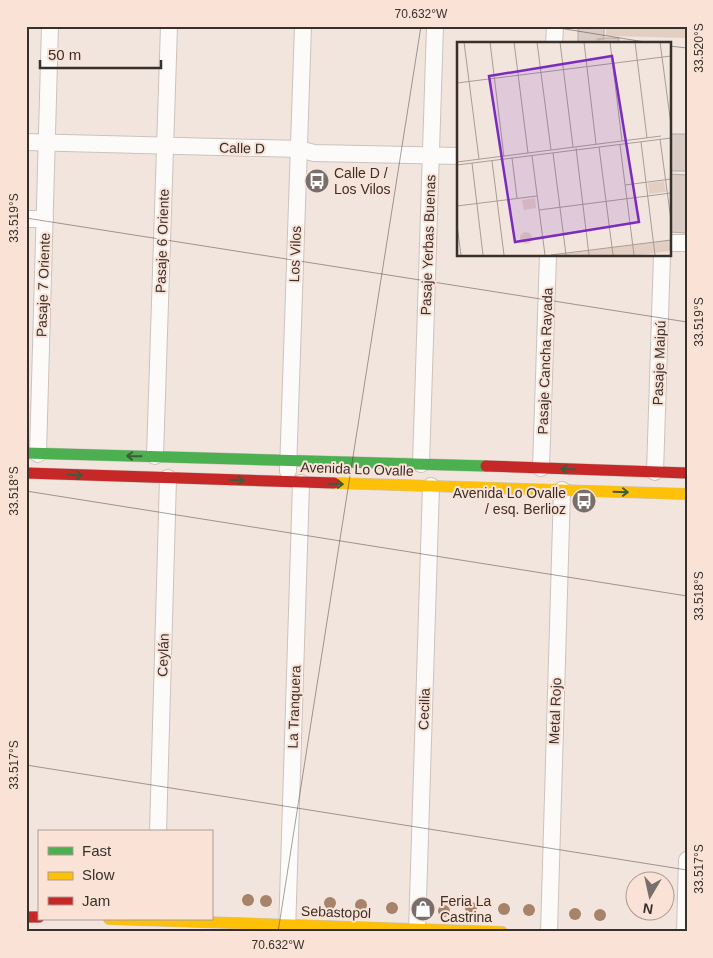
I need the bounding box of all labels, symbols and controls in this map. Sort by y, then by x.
text: 70.632°W [395,7,448,21]
text: 33.520°S [692,23,706,73]
scale bar [40,38,161,70]
inset map [457,42,670,256]
text: 50 m [48,46,81,63]
street label: Calle D [219,140,265,156]
place label: Calle D / Los Vilos [334,165,391,197]
bus stop icon: Calle D / Los Vilos [304,168,330,194]
street label: Pasaje Yerbas Buenas [418,174,438,316]
street label: Pasaje 6 Oriente [152,188,172,293]
text: 33.519°S [7,193,21,243]
street label: Los Vilos [286,225,304,283]
street label: Pasaje 7 Oriente [33,232,53,337]
street label: Pasaje Cancha Rayada [534,287,556,435]
text: 33.519°S [692,297,706,347]
street label: Pasaje Maipú [650,320,668,406]
one-way arrow [126,451,142,461]
street label: Avenida Lo Ovalle [300,459,414,479]
one-way arrow [560,464,576,474]
text: 33.518°S [7,466,21,516]
one-way arrow [66,470,83,480]
one-way arrow [229,476,245,485]
one-way arrow [328,479,344,488]
place label: Avenida Lo Ovalle / esq. Berlioz [453,485,566,517]
one-way arrow [612,487,629,497]
bus stop icon: Avenida Lo Ovalle / esq. Berlioz [571,488,597,514]
text: 33.518°S [692,571,706,621]
street label: Ceylán [154,633,172,677]
street label: La Tranquera [285,665,303,749]
street label: Metal Rojo [546,677,564,745]
street label: Cecilia [415,688,433,730]
text: 33.517°S [7,740,21,790]
legend [38,830,212,920]
text: Fast [82,842,112,859]
text: 33.517°S [692,844,706,894]
text: Slow [82,866,115,883]
north arrow [626,870,676,920]
text: Jam [82,892,110,909]
place label: Feria La Castrina [440,893,492,925]
shop icon: Feria La Castrina [410,896,436,922]
text: N [642,900,654,918]
street label: Sebastopol [301,903,371,921]
text: 70.632°W [252,938,305,952]

